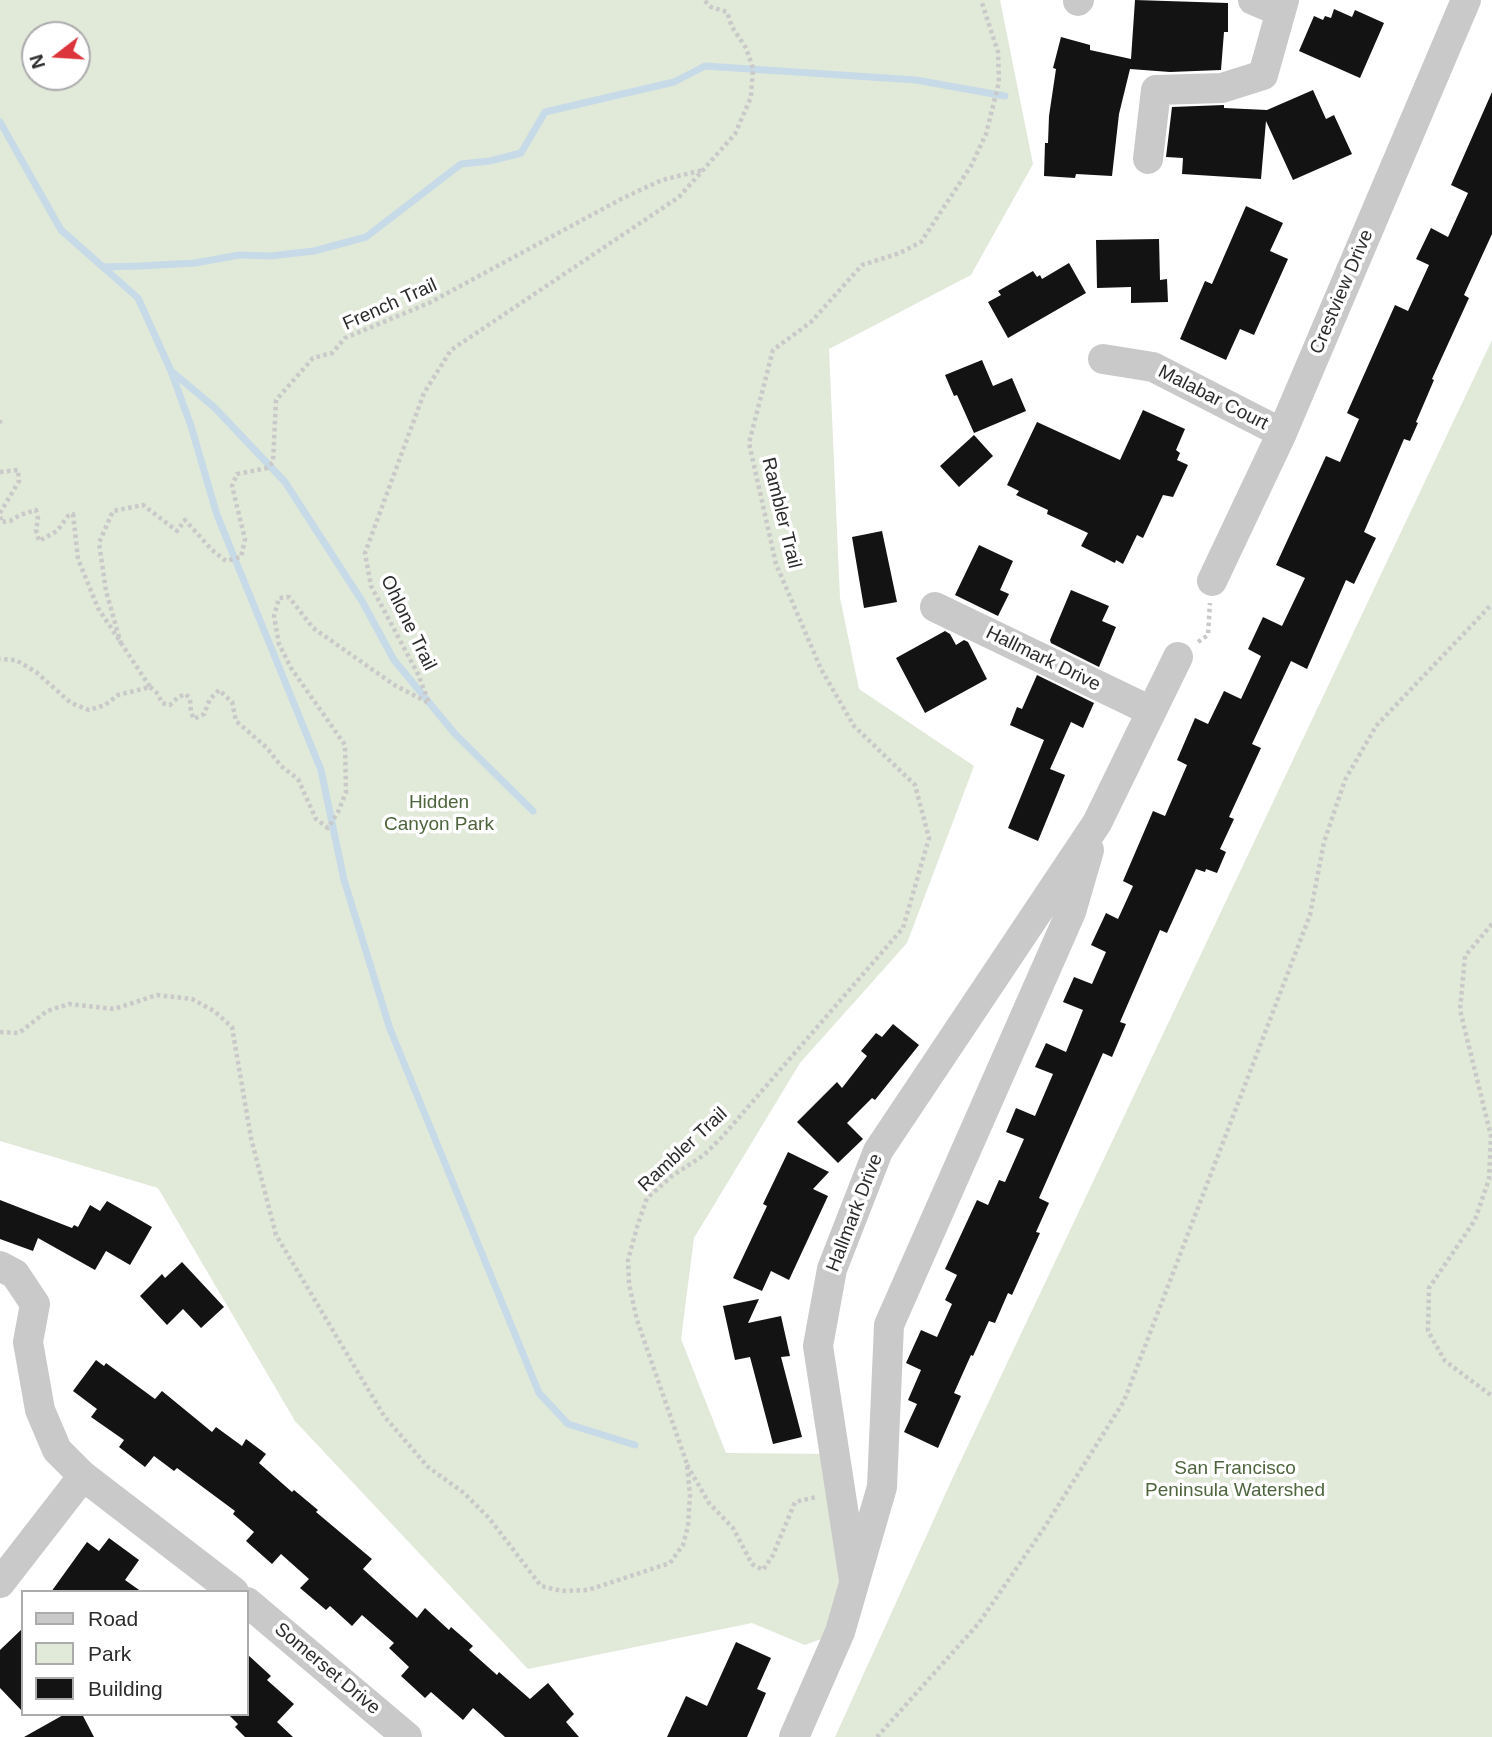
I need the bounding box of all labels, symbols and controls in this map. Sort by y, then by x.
north arrow [21,21,91,91]
text: N [25,52,49,71]
street label: Crestview Drive [1306,226,1378,358]
street label: French Trail [339,274,441,336]
street label: Malabar Court [1154,361,1272,435]
street label: Rambler Trail [756,455,806,571]
street label: Ohlone Trail [375,572,441,674]
street label: Hallmark Drive [982,621,1104,697]
park label: Hidden Canyon Park [384,792,494,836]
street label: Rambler Trail [634,1103,732,1197]
street label: Hallmark Drive [822,1151,888,1275]
park label: San Francisco Peninsula Watershed [1145,1458,1325,1502]
legend [21,1590,248,1716]
text: Road [88,1607,138,1630]
street label: Somerset Drive [270,1618,384,1720]
text: Park [88,1642,131,1665]
text: Building [88,1677,163,1700]

